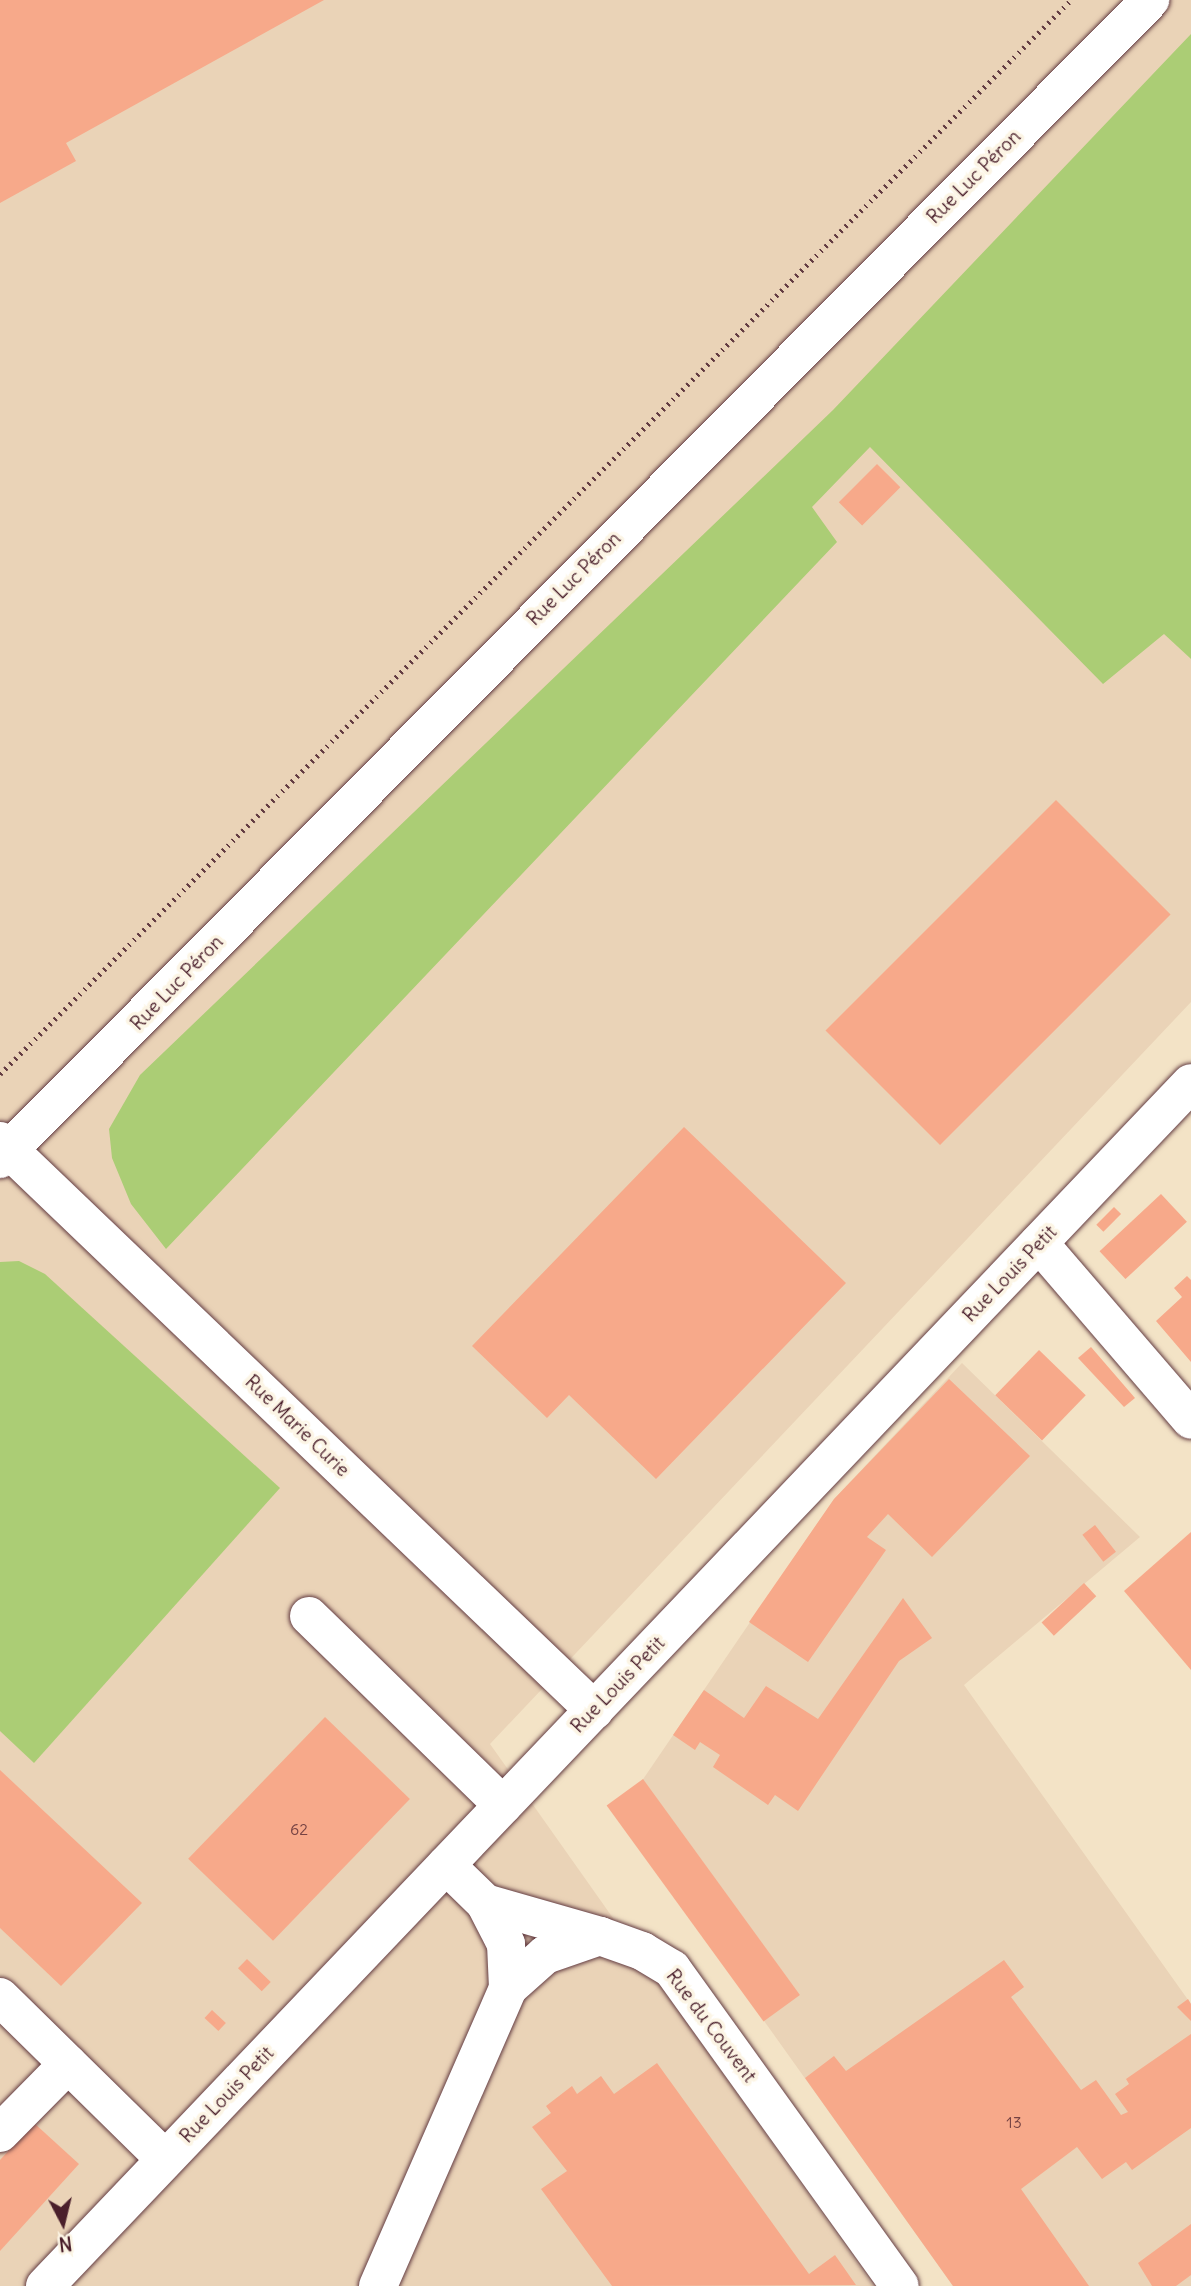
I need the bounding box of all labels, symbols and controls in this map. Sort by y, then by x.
street label: Rue Luc Péron [922,125,1026,229]
street label: Rue Luc Péron [522,527,626,631]
street label: Rue Luc Péron [126,931,228,1035]
street label: Rue Louis Petit [958,1221,1062,1327]
street label: Rue Marie Curie [240,1370,354,1482]
street label: Rue Louis Petit [566,1632,670,1738]
house number: 62 [290,1819,308,1839]
street label: Rue du Couvent [661,1965,761,2087]
street label: Rue Louis Petit [175,2042,279,2148]
house number: 13 [1006,2112,1022,2132]
north arrow [28,2188,98,2258]
text: N [58,2231,74,2257]

